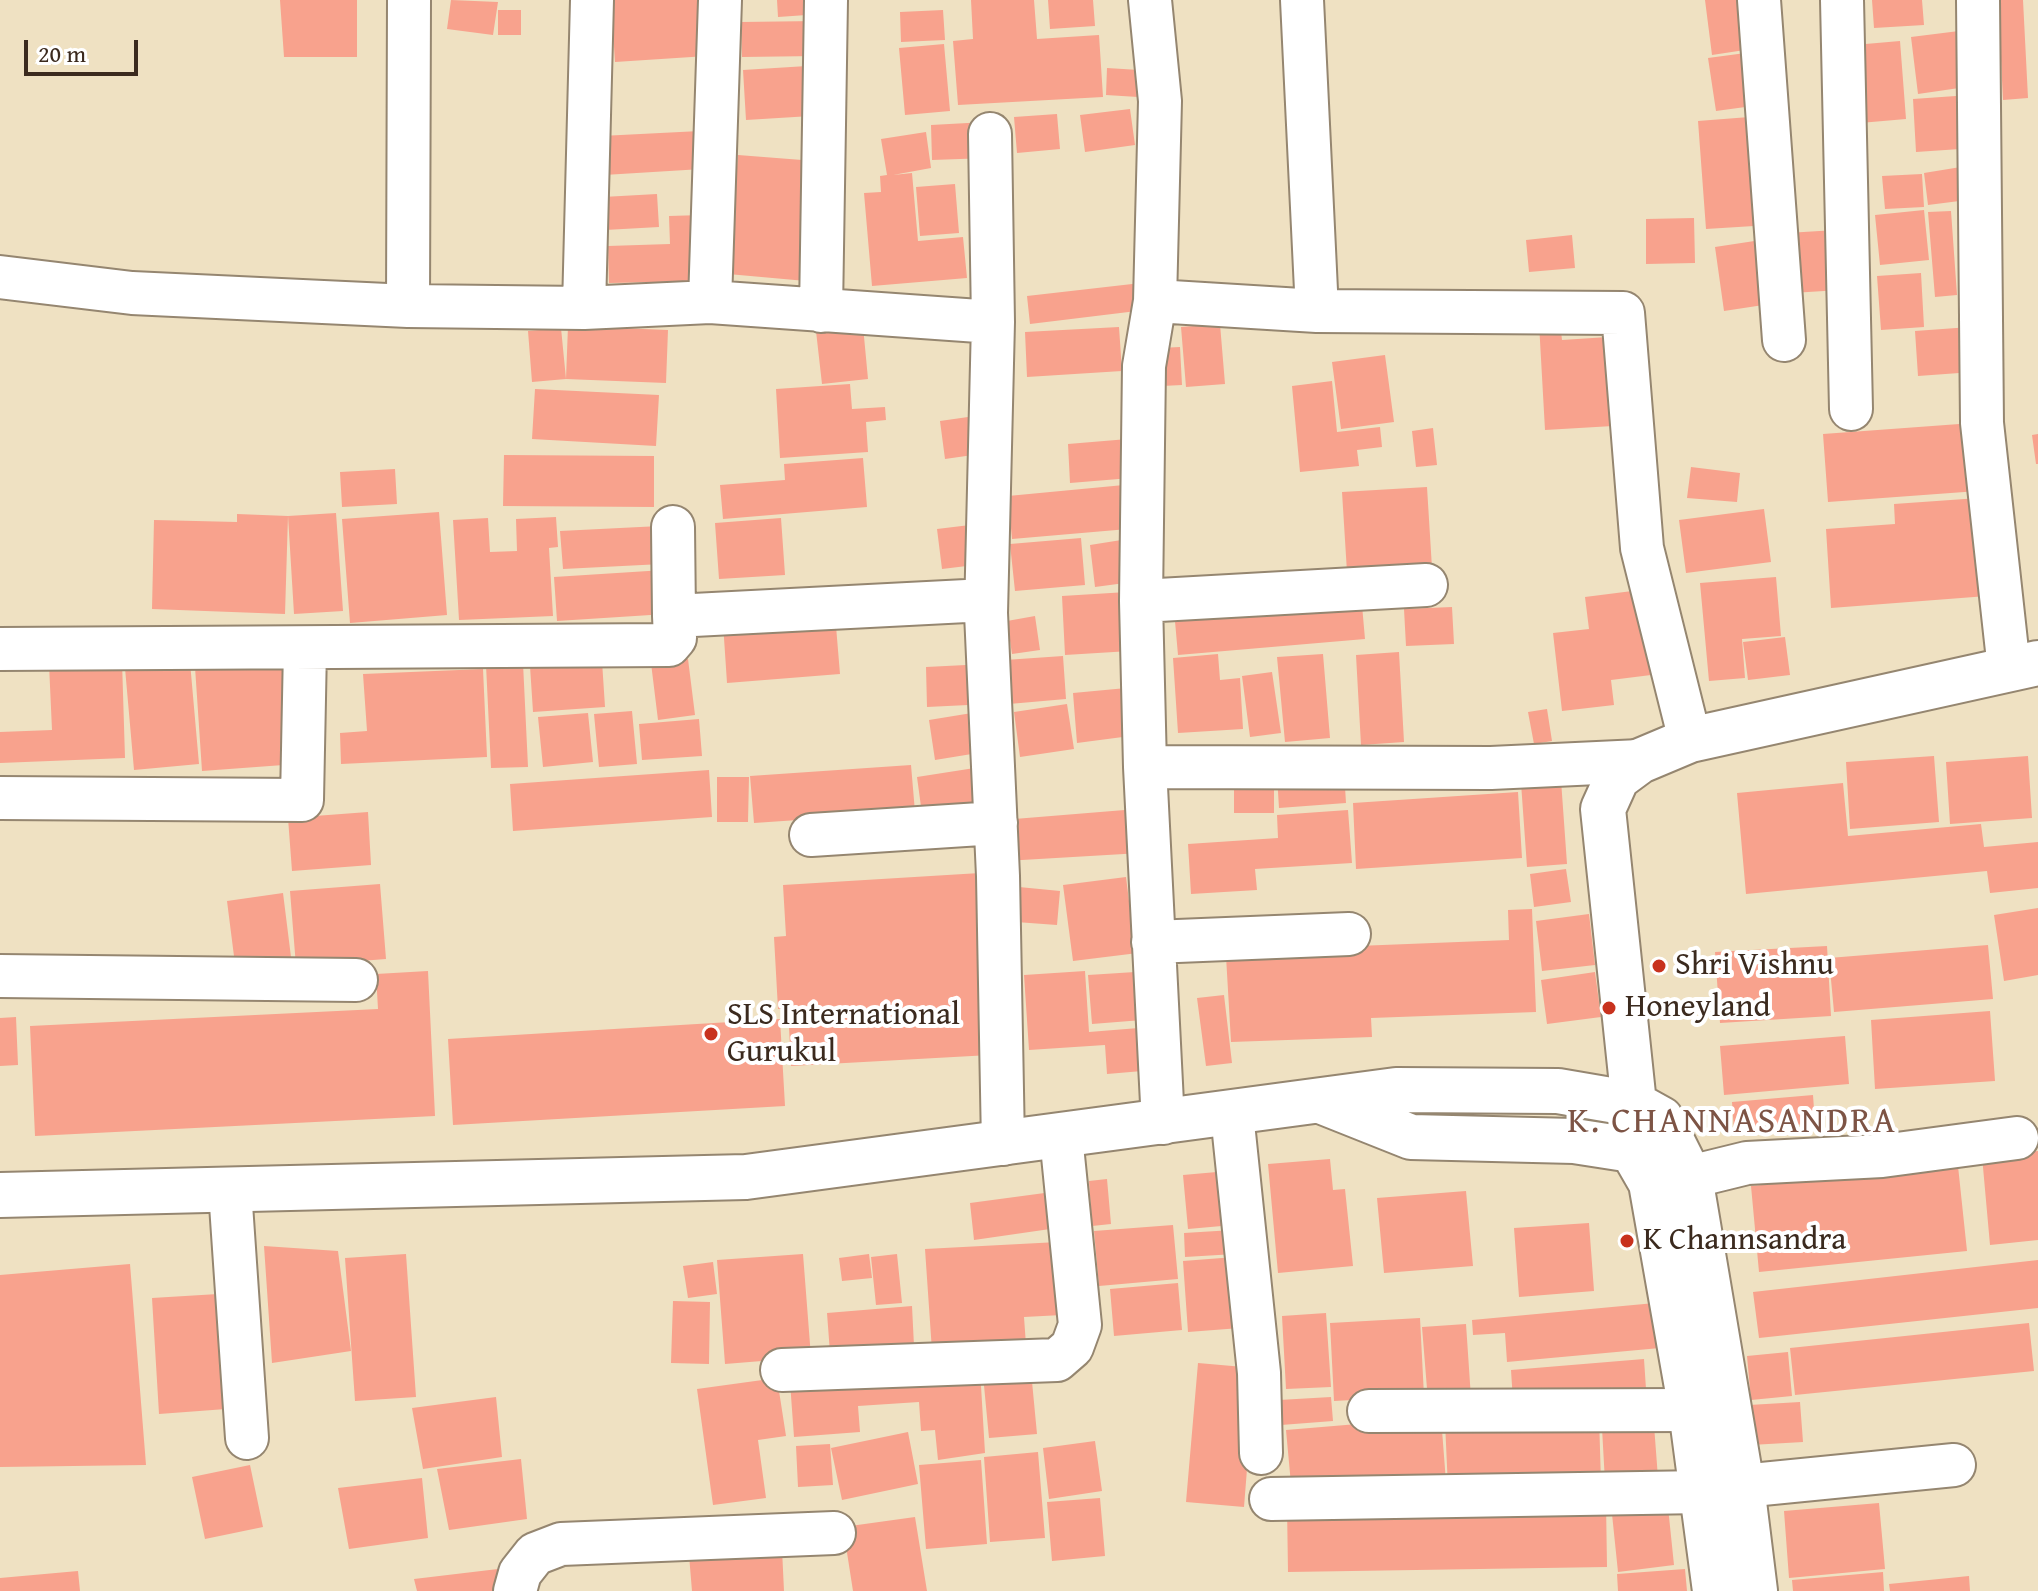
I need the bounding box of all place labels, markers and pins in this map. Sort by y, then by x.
place label: Shri Vishnu [1675,947,1834,985]
marker: Shri Vishnu [1650,957,1668,975]
place label: Honeyland [1625,989,1771,1027]
place label: SLS International Gurukul [727,997,960,1072]
marker: Honeyland [1600,999,1618,1017]
marker: SLS International Gurukul [702,1025,720,1043]
place label: K Channsandra [1643,1222,1846,1260]
marker: K Channsandra [1618,1232,1636,1250]

